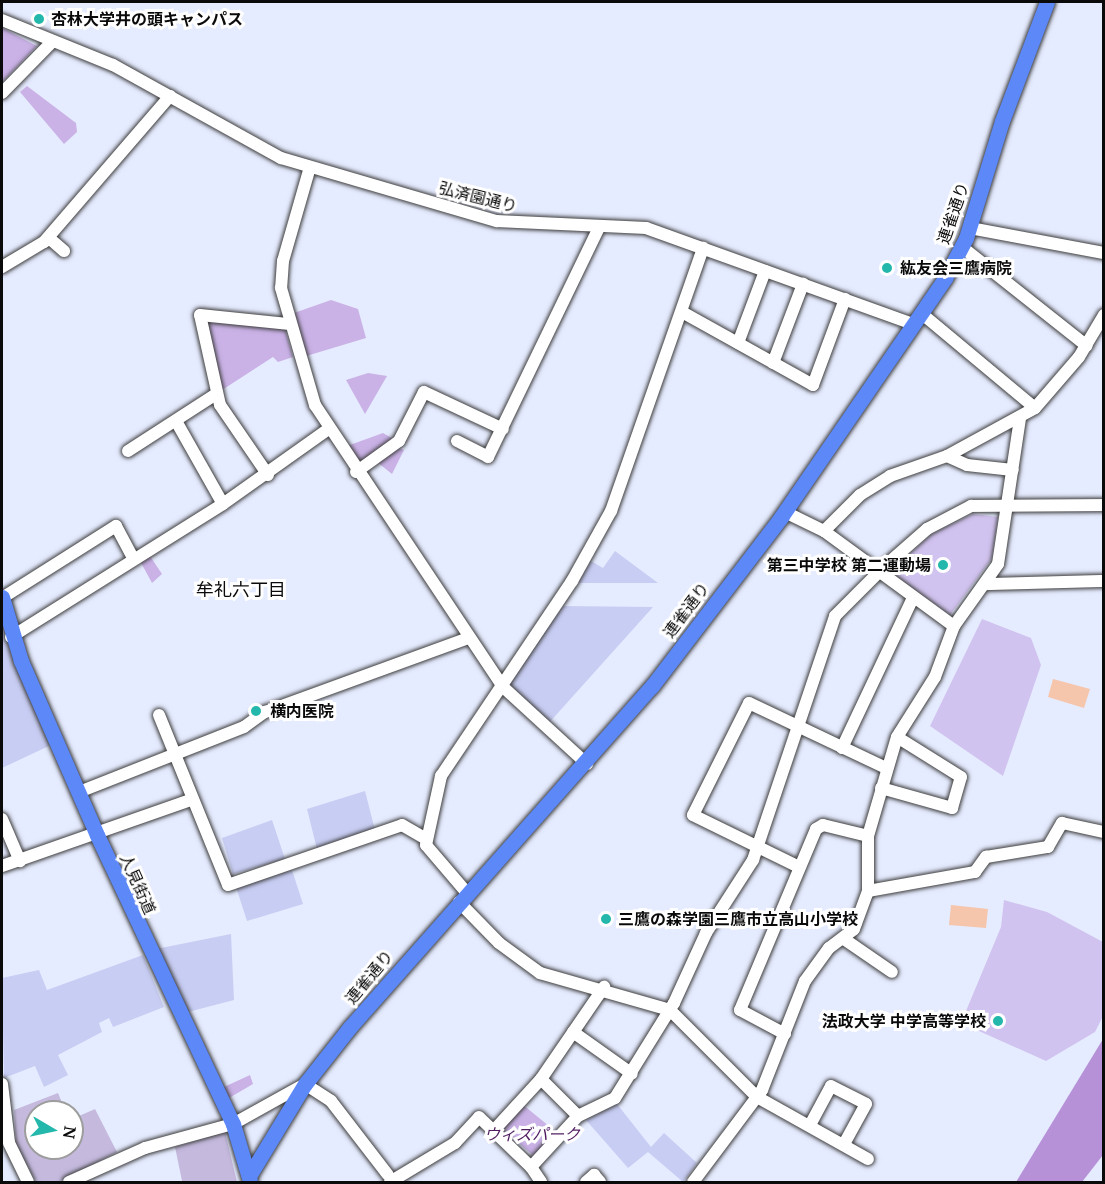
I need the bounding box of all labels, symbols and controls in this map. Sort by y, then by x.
place label: 杏林大学井の頭キャンパス [51,9,243,29]
marker: 杏林大学井の頭キャンパス [32,12,46,26]
street label: 弘済園通り [437,178,519,216]
street label: 連雀通り [934,180,972,246]
place label: 紘友会三鷹病院 [900,258,1012,278]
marker: 紘友会三鷹病院 [878,259,896,277]
place label: 第三中学校 第二運動場 [767,555,931,575]
marker: 第三中学校 第二運動場 [936,558,950,572]
district label: 牟礼六丁目 [196,578,286,600]
street label: 連雀通り [659,579,713,641]
place label: 横内医院 [270,701,334,721]
marker: 横内医院 [247,702,265,720]
street label: 人見街道 [116,851,160,917]
place label: 三鷹の森学園三鷹市立高山小学校 [618,909,858,929]
marker: 三鷹の森学園三鷹市立高山小学校 [599,912,613,926]
street label: 連雀通り [341,946,397,1008]
place label: 法政大学 中学高等学校 [822,1011,986,1031]
marker: 法政大学 中学高等学校 [991,1014,1005,1028]
north arrow [24,1100,84,1160]
park label: ウィズパーク [484,1124,580,1144]
text: N [58,1125,82,1140]

